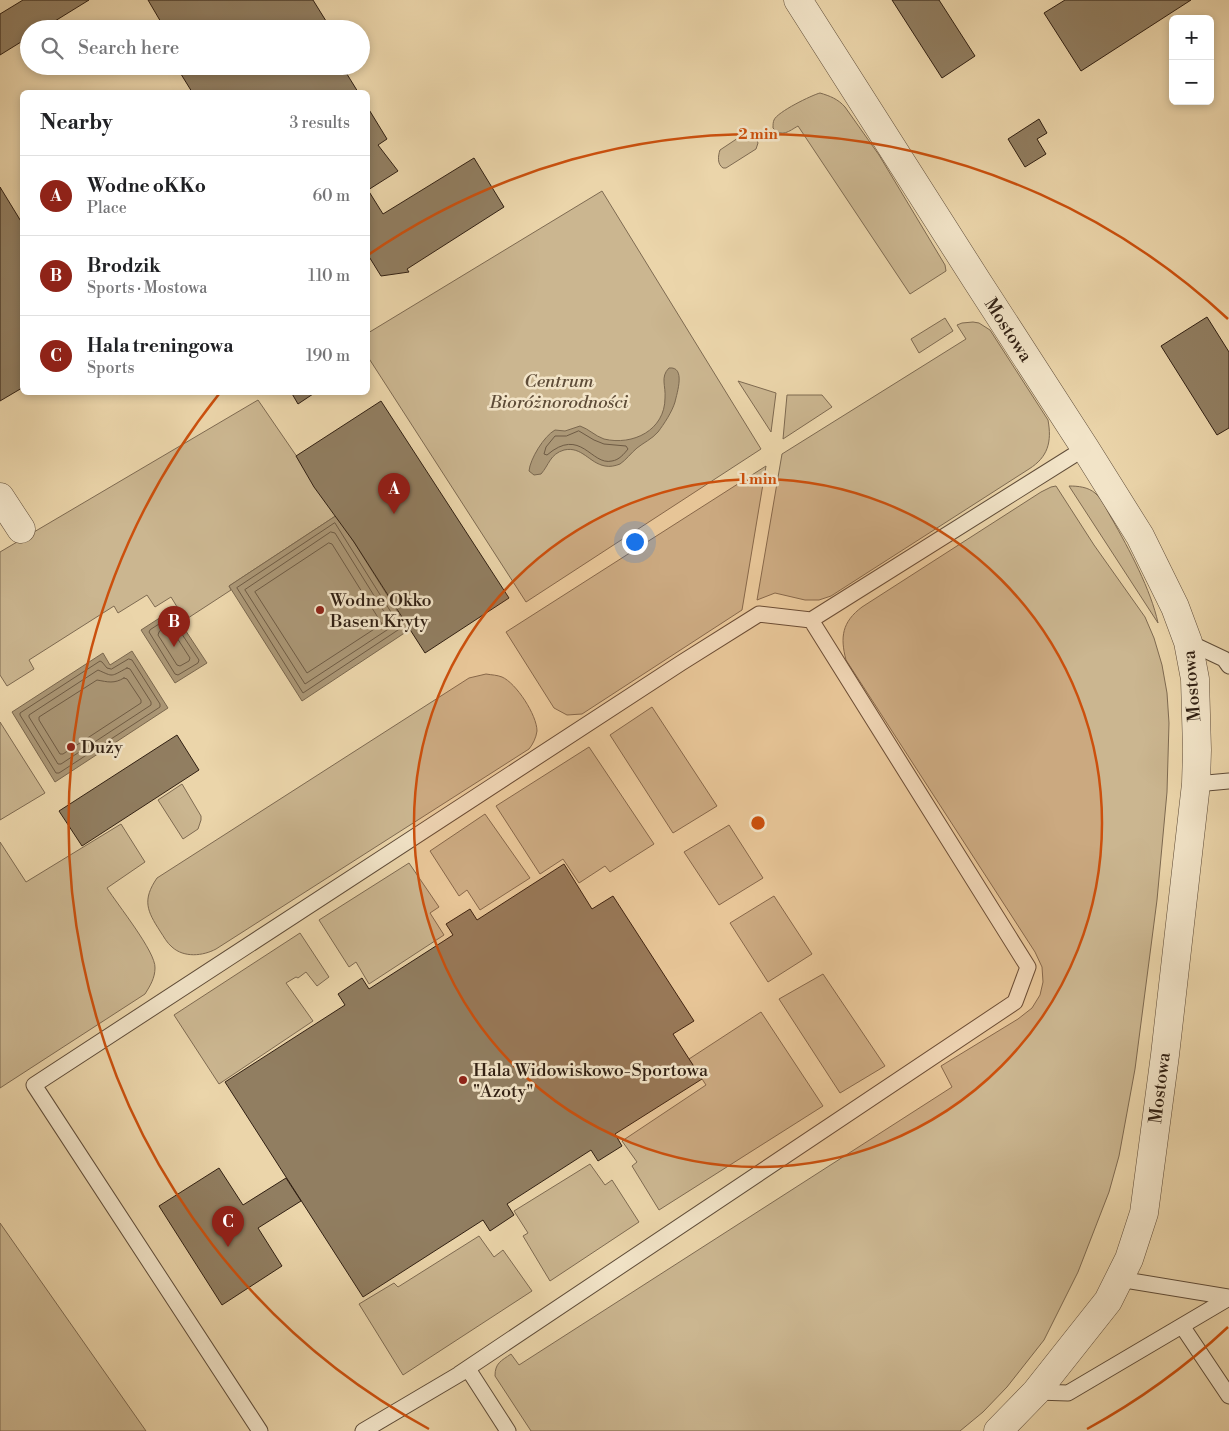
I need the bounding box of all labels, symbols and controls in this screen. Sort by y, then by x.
map controls [1169,15,1214,105]
button: + [1169,15,1214,60]
search box [20,20,370,75]
icon: search [38,34,66,62]
text: Search here [78,36,179,60]
button: − [1169,60,1214,105]
text: Nearby [40,110,113,136]
text: 3 results [289,113,350,133]
text: 2 min [738,125,778,144]
text: Wodne oKKo [87,174,206,198]
text: A [50,186,62,206]
text: 60 m [312,186,350,206]
text: Place [87,198,127,218]
text: Brodzik [87,254,161,278]
text: B [50,266,62,286]
text: 110 m [308,266,350,286]
text: Sports · Mostowa [87,278,207,298]
street label: Mostowa [979,294,1038,367]
text: Hala treningowa [87,334,233,358]
text: C [50,346,62,366]
text: 190 m [306,346,350,366]
text: Sports [87,358,134,378]
park label: Centrum Bioróżnorodności [489,370,629,414]
text: 1 min [739,470,777,489]
pin: A [378,473,410,514]
your location [622,529,648,555]
place label: Wodne Okko Basen Kryty [329,589,432,633]
marker: Wodne Okko Basen Kryty [314,604,326,616]
pin: B [158,606,190,647]
street label: Mostowa [1177,648,1207,723]
place label: Duży [81,736,123,759]
marker: Duży [65,741,77,753]
centre of rings [749,814,767,832]
street label: Mostowa [1144,1050,1176,1125]
place label: Hala Widowiskowo-Sportowa "Azoty" [473,1059,709,1103]
marker: Hala Widowiskowo-Sportowa "Azoty" [457,1074,469,1086]
pin: C [212,1206,244,1247]

